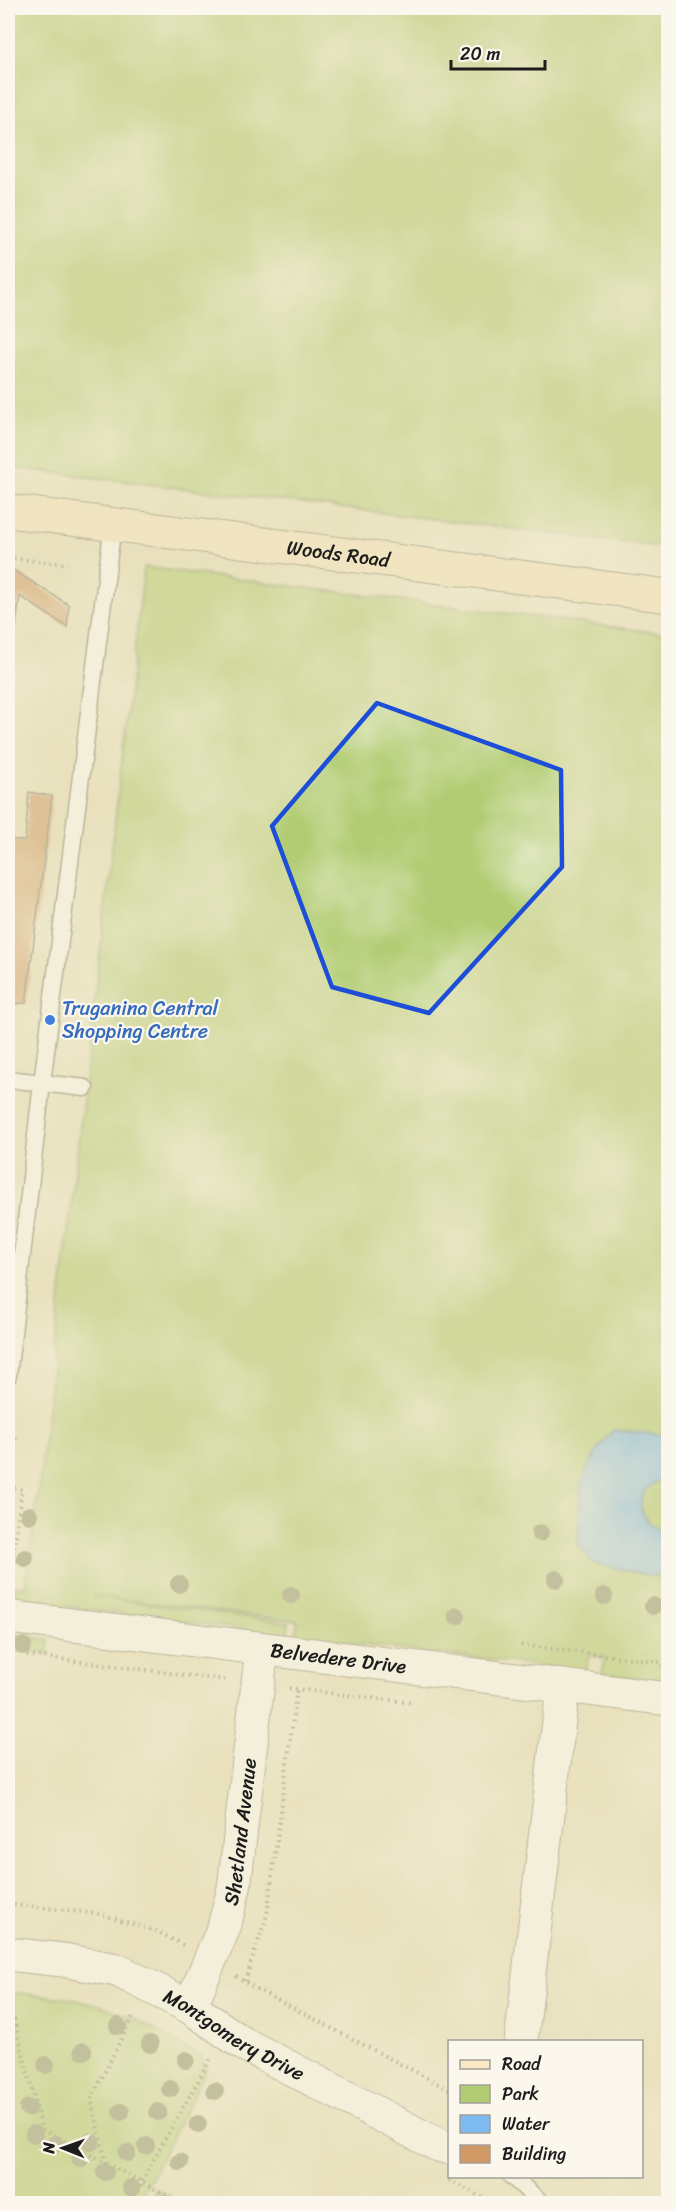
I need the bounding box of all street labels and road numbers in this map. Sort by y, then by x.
street label: Woods Road [285,530,393,578]
street label: Belvedere Drive [268,1632,409,1684]
street label: Shetland Avenue [213,1756,267,1909]
street label: Montgomery Drive [157,1979,311,2090]

